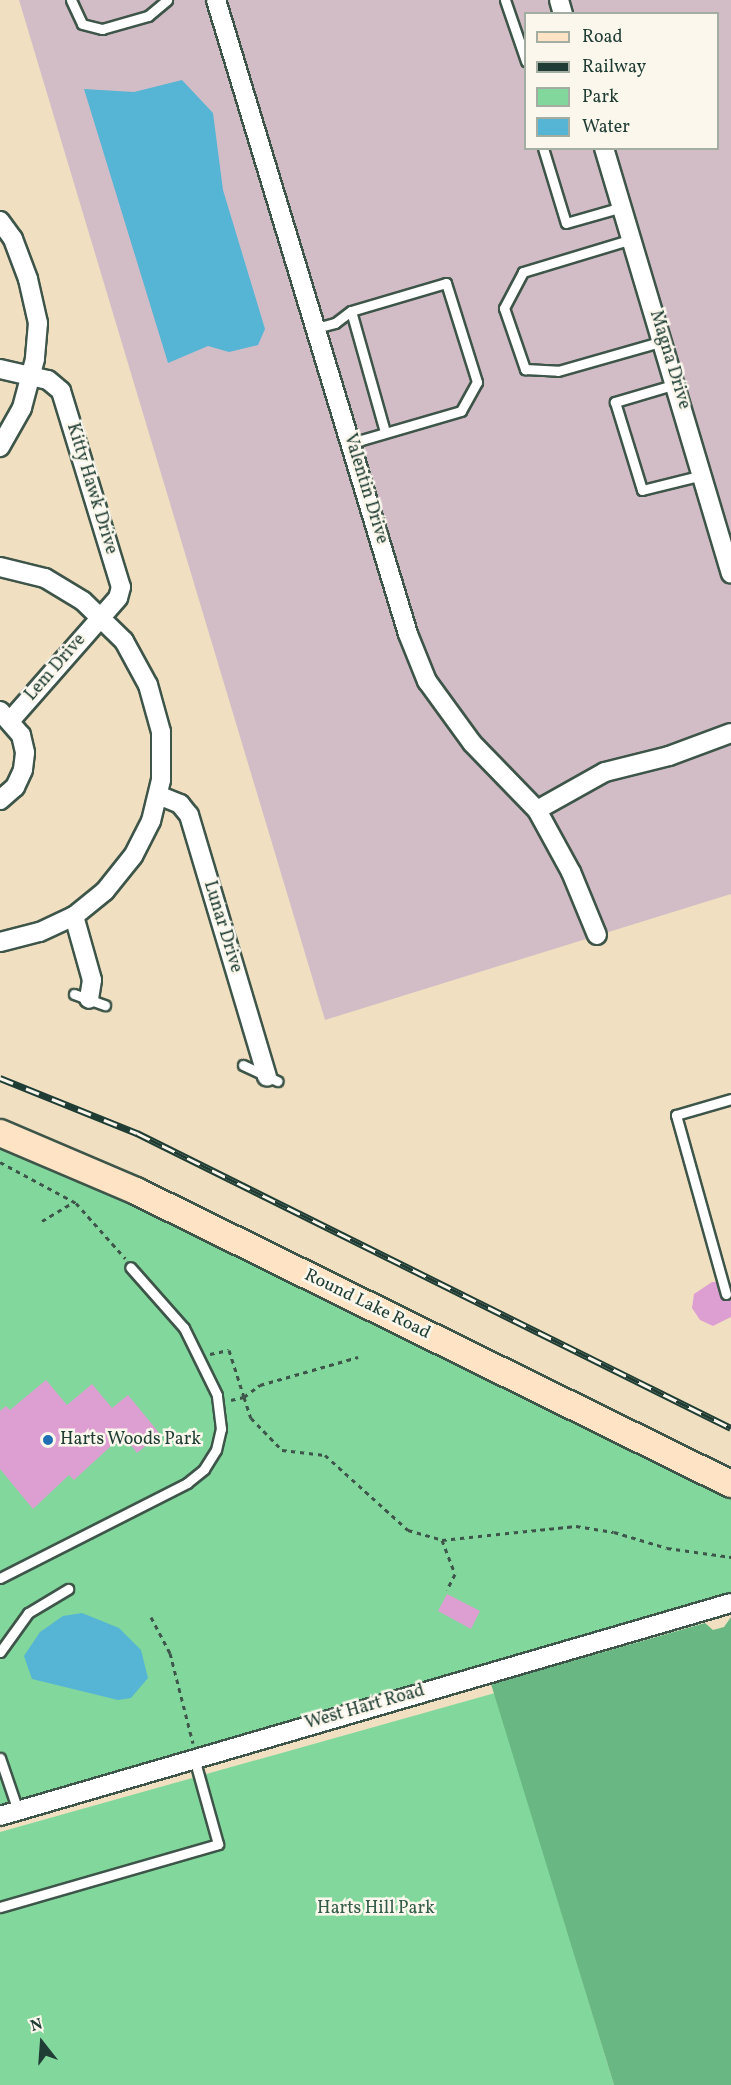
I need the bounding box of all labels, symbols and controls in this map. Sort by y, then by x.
legend [524,12,719,150]
text: Road [582,25,623,50]
text: Railway [582,55,646,80]
text: Park [582,85,619,110]
text: Water [582,115,630,140]
street label: Magna Drive [644,308,694,412]
street label: Kitty Hawk Drive [61,420,121,558]
street label: Valentin Drive [338,431,392,547]
street label: Lem Drive [21,630,91,706]
street label: Lunar Drive [198,878,246,976]
street label: Round Lake Road [300,1265,434,1345]
place label: Harts Woods Park [60,1429,202,1451]
marker: Harts Woods Park [41,1433,55,1447]
street label: West Hart Road [303,1681,427,1735]
park label: Harts Hill Park [317,1898,435,1920]
north arrow [12,2013,72,2073]
text: N [28,2014,46,2038]

